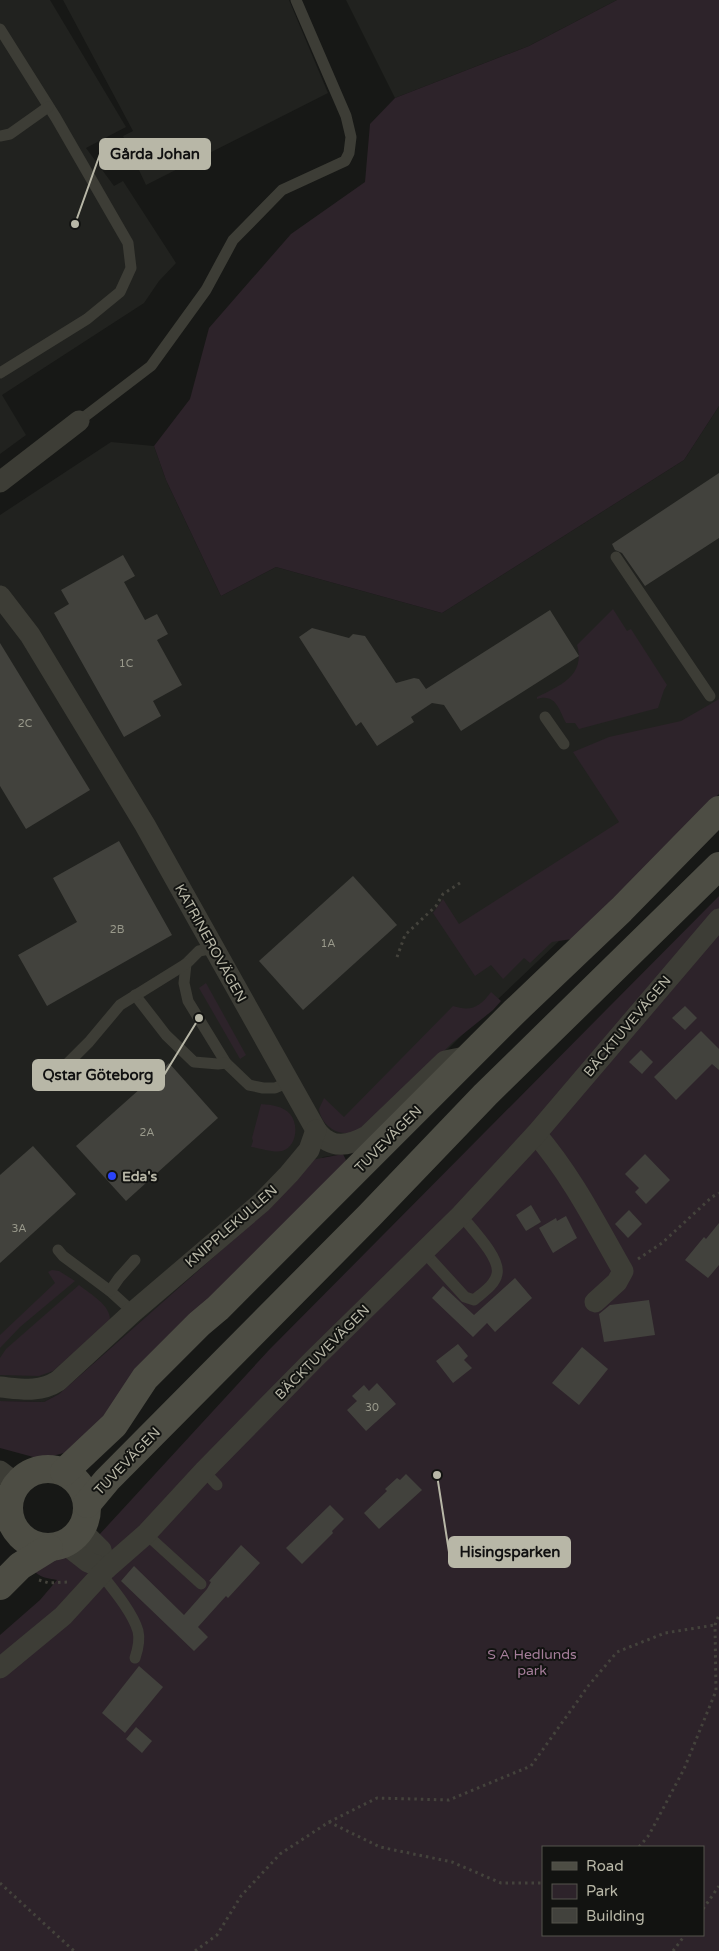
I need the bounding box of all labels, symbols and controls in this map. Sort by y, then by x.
callout: Gårda Johan [100,139,210,169]
text: Gårda Johan [110,145,200,163]
house number: 1C [119,657,134,670]
house number: 2C [18,717,33,730]
street label: KATRINEROVÄGEN [171,881,250,1005]
house number: 2B [110,923,125,936]
house number: 1A [320,937,336,950]
street label: BÄCKTUVEVÄGEN [580,972,675,1080]
callout: Qstar Göteborg [33,1060,164,1090]
text: Qstar Göteborg [42,1066,154,1085]
street label: TUVEVÄGEN [351,1102,425,1176]
house number: 2A [139,1126,155,1139]
place label: Eda's [122,1168,158,1185]
marker: Eda's [106,1170,118,1182]
street label: KNIPPLEKULLEN [182,1182,281,1271]
house number: 3A [11,1222,27,1235]
street label: BÄCKTUVEVÄGEN [271,1301,373,1403]
house number: 30 [365,1401,379,1414]
street label: TUVEVÄGEN [91,1424,164,1499]
callout: Hisingsparken [449,1537,570,1567]
text: Hisingsparken [460,1543,560,1562]
park label: S A Hedlunds park [487,1646,577,1679]
legend [542,1846,704,1936]
text: Road [586,1857,624,1875]
text: Park [586,1882,618,1900]
text: Building [586,1907,645,1925]

